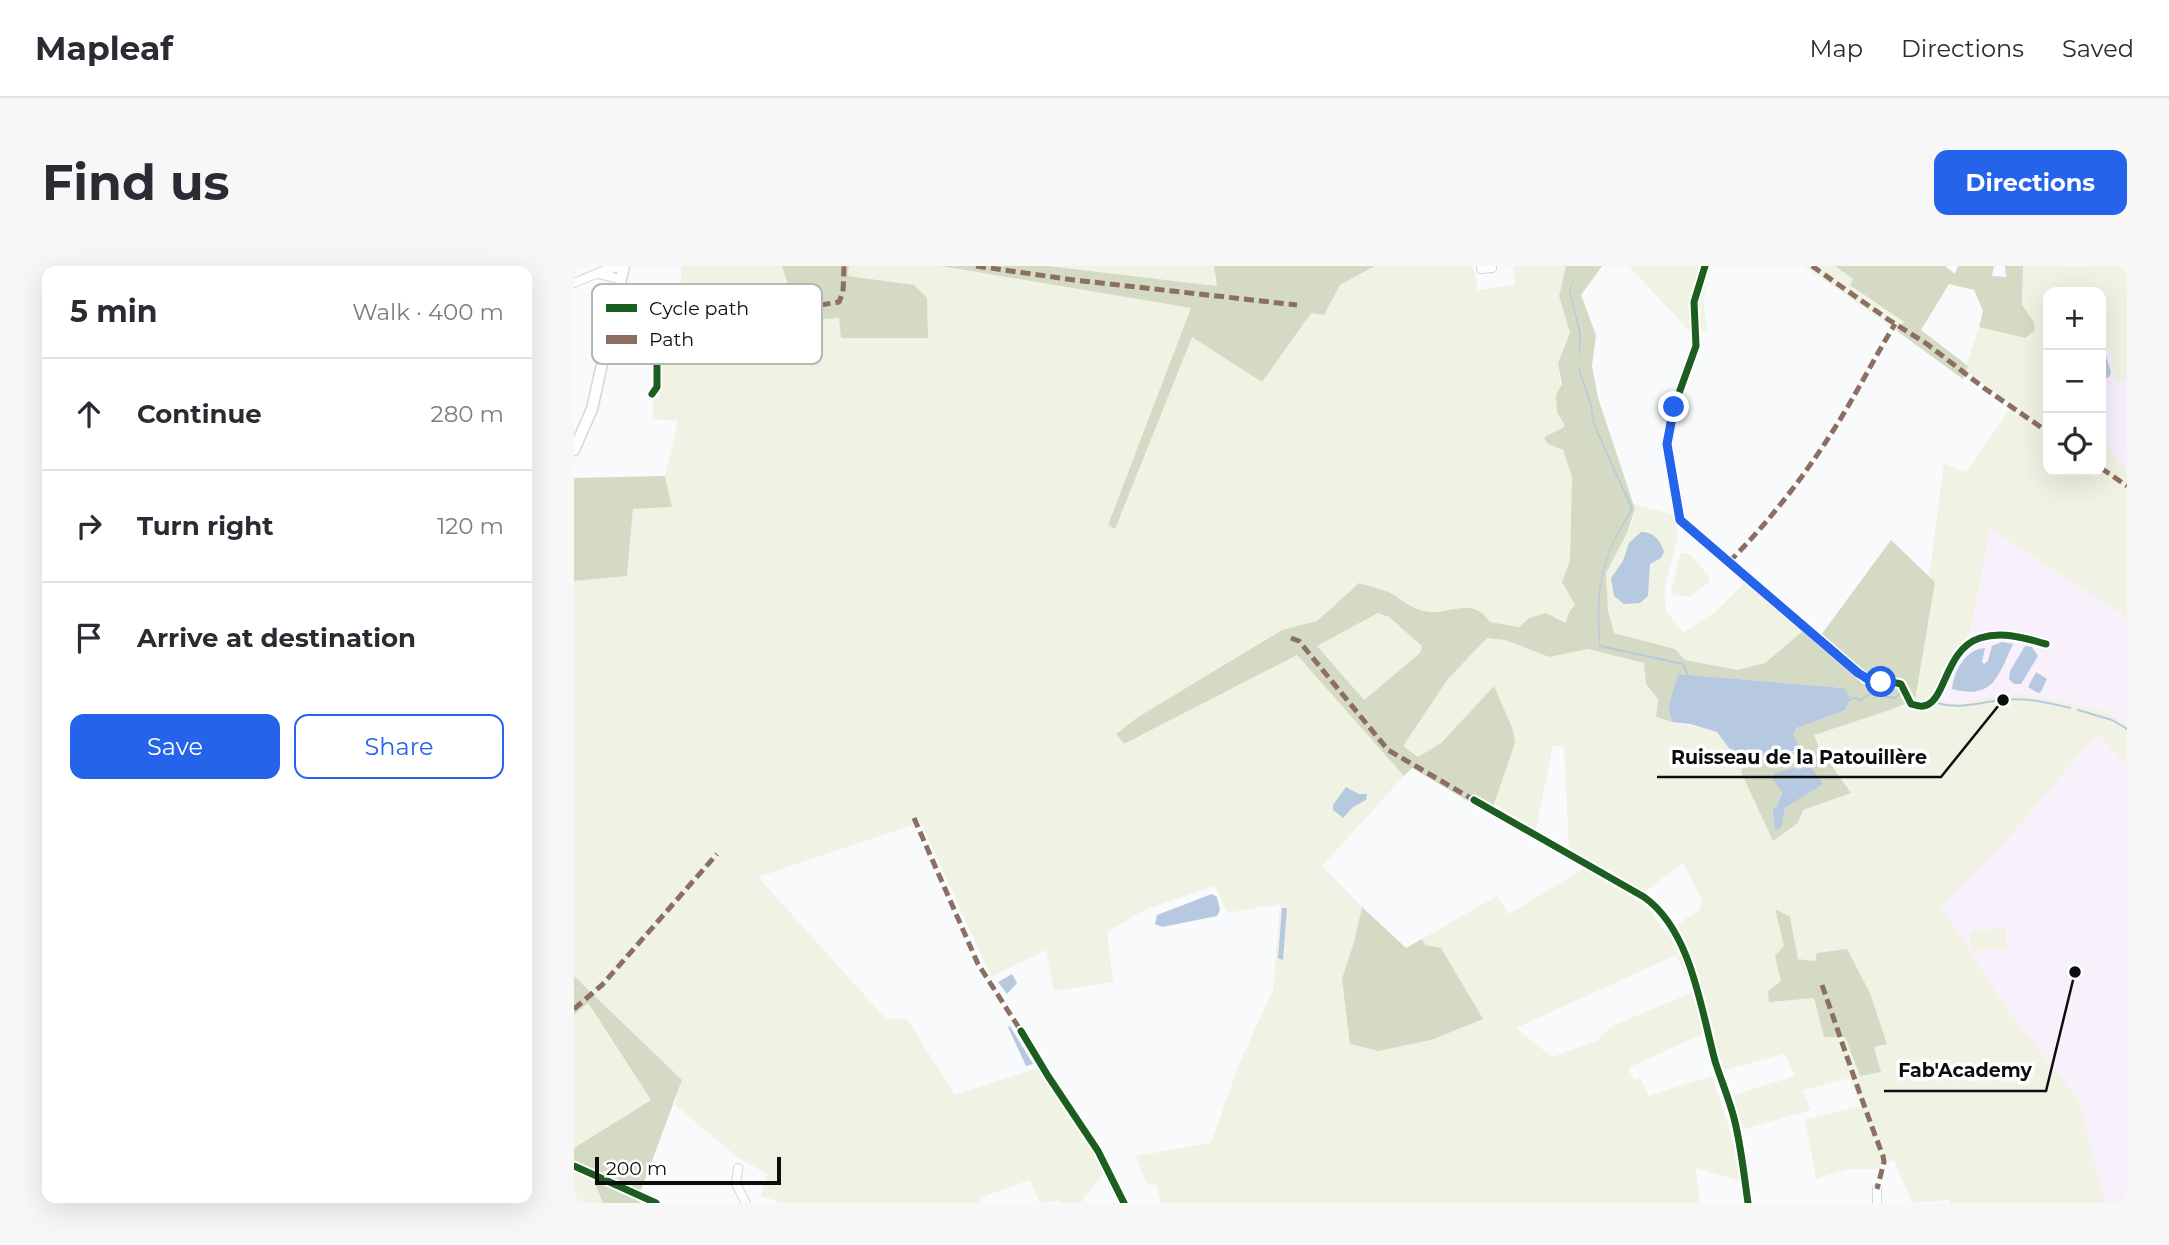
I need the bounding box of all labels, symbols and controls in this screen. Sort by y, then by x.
text: Mapleaf [35,28,173,68]
text: Map [1810,34,1863,63]
text: Directions [1901,34,2024,63]
text: Saved [2062,34,2134,63]
button: Directions [1934,150,2127,215]
text: Find us [42,153,230,212]
legend [592,284,822,364]
map controls [2043,287,2106,476]
button: + [2043,287,2106,350]
text: 5 min [70,293,158,330]
text: Cycle path [649,297,749,320]
text: Walk · 400 m [352,298,504,326]
text: Path [649,328,694,351]
button: − [2043,350,2106,413]
route end [1658,391,1689,422]
icon: ahead [70,395,108,433]
text: Continue [137,398,262,430]
text: 280 m [431,400,504,428]
button: locate [2043,413,2106,476]
icon: right [70,507,108,545]
text: Turn right [137,510,273,542]
text: 120 m [437,512,504,540]
icon: arrive [70,619,108,657]
text: Arrive at destination [137,622,416,654]
route start [1865,666,1896,697]
button: Save [70,714,280,779]
button: Share [294,714,504,779]
callout: Ruisseau de la Patouillère [1657,737,1941,777]
text: Ruisseau de la Patouillère [1671,746,1927,769]
callout: Fab'Academy [1884,1051,2046,1091]
text: Fab'Academy [1898,1059,2032,1082]
scale bar [595,1154,780,1186]
text: 200 m [606,1157,667,1180]

